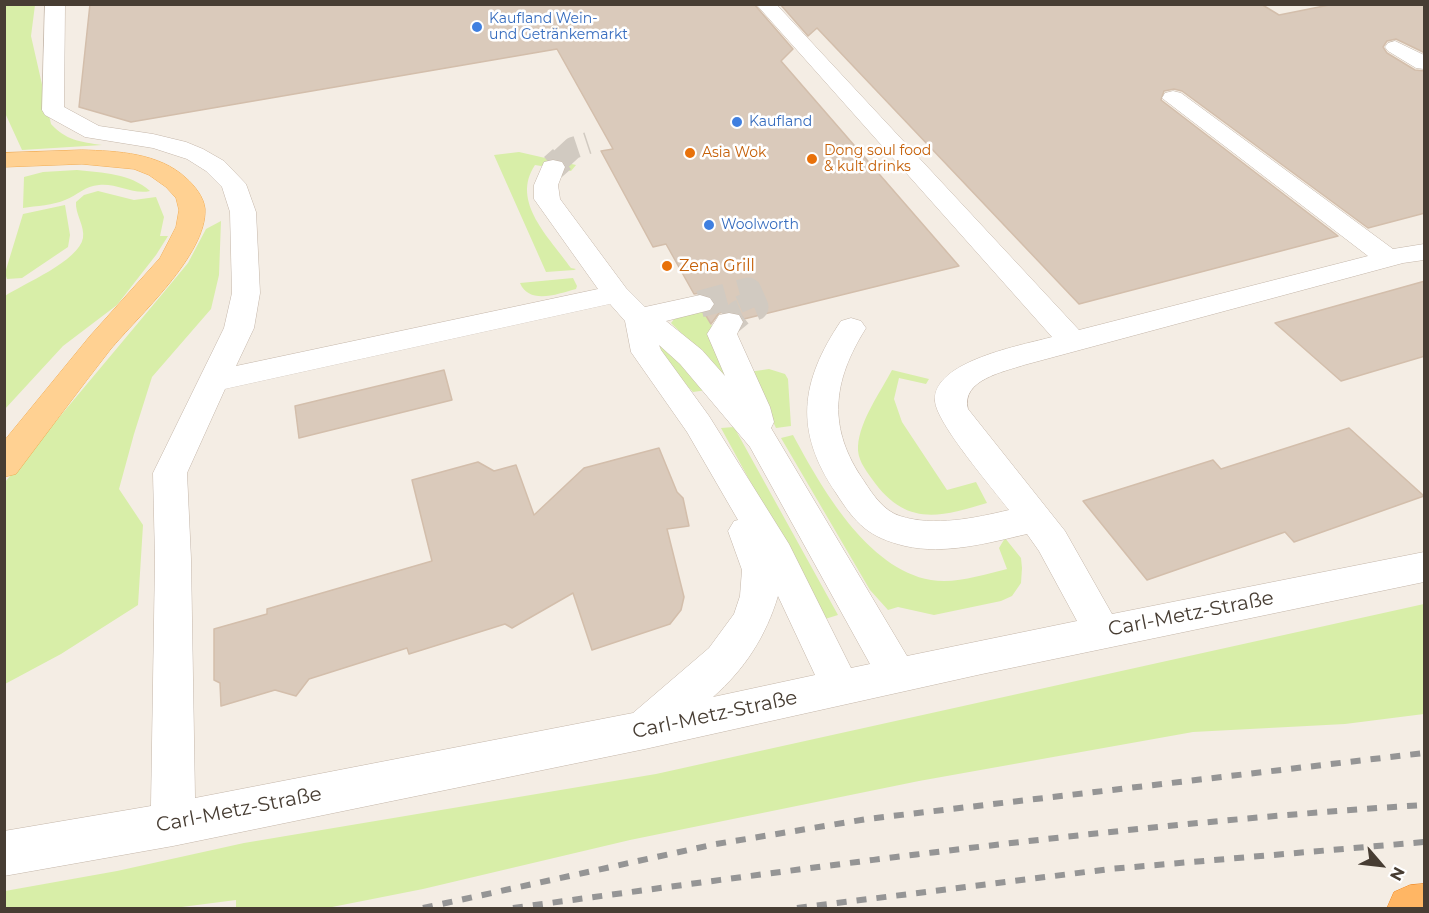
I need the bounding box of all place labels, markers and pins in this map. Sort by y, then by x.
place label: Kaufland Wein- und Getränkemarkt [489,11,628,44]
marker: Kaufland Wein- und Getränkemarkt [470,20,484,34]
place label: Kaufland [749,114,812,130]
marker: Kaufland [730,115,744,129]
place label: Dong soul food & kult drinks [824,143,931,176]
place label: Asia Wok [702,145,766,161]
marker: Asia Wok [683,146,697,160]
marker: Dong soul food & kult drinks [805,152,819,166]
place label: Woolworth [721,217,799,233]
marker: Woolworth [702,218,716,232]
place label: Zena Grill [679,256,755,276]
marker: Zena Grill [660,259,674,273]

